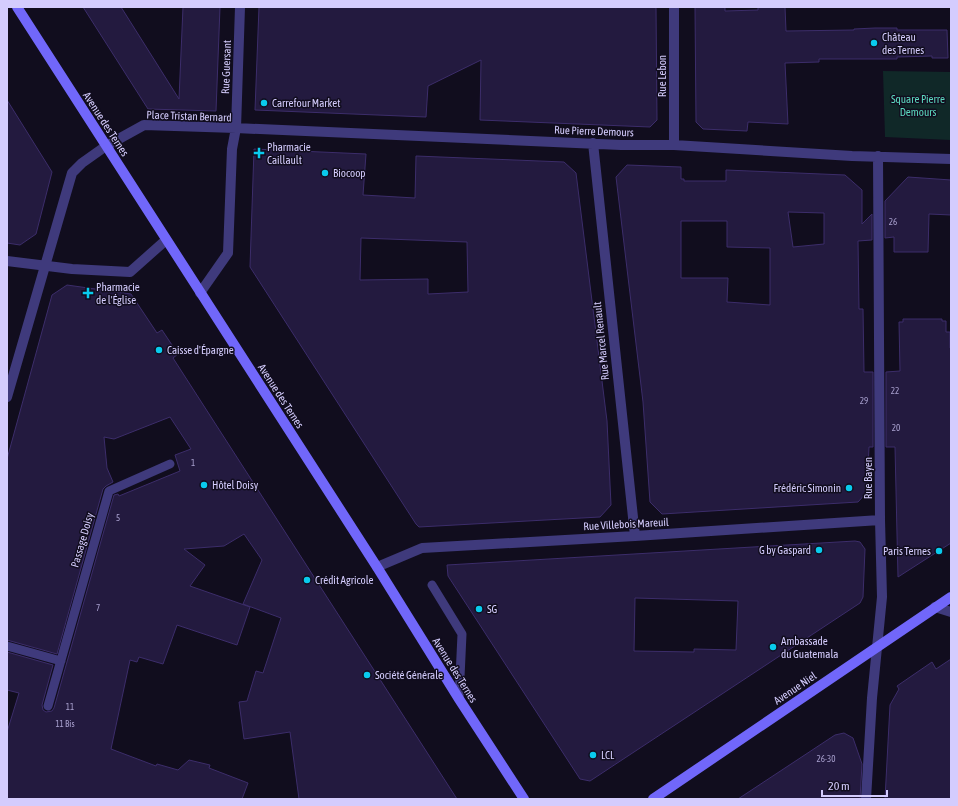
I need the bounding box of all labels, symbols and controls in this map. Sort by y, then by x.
place label: Château des Ternes [882,31,924,56]
marker: Château des Ternes [869,38,879,48]
street label: Rue Guersant [219,40,233,94]
street label: Rue Lebon [656,55,668,97]
street label: Avenue des Ternes [81,90,131,158]
park label: Square Pierre Demours [891,93,945,118]
place label: Carrefour Market [272,97,340,109]
marker: Carrefour Market [259,98,269,108]
street label: Place Tristan Bernard [146,109,232,123]
street label: Rue Pierre Demours [554,124,634,138]
place label: Pharmacie Caillault [267,141,311,166]
marker: Pharmacie Caillault [254,148,264,158]
place label: Biocoop [333,167,366,179]
marker: Biocoop [320,168,330,178]
house number: 26 [889,217,897,227]
place label: Pharmacie de l'Église [96,281,140,306]
marker: Pharmacie de l'Église [83,288,93,298]
street label: Rue Marcel Renault [591,301,611,381]
place label: Caisse d'Épargne [167,344,234,356]
marker: Caisse d'Épargne [154,345,164,355]
street label: Avenue des Ternes [256,362,306,430]
house number: 22 [891,386,899,396]
house number: 29 [860,396,868,406]
house number: 20 [892,423,900,433]
street label: Rue Bayen [862,457,874,499]
house number: 1 [191,458,195,468]
place label: Hôtel Doisy [212,479,259,491]
marker: Hôtel Doisy [199,480,209,490]
place label: Frédéric Simonin [774,482,841,494]
marker: Frédéric Simonin [844,483,854,493]
street label: Passage Doisy [68,511,96,569]
house number: 5 [116,513,120,523]
street label: Rue Villebois Mareuil [583,516,669,532]
place label: G by Gaspard [759,544,811,556]
marker: G by Gaspard [814,545,824,555]
place label: Paris Ternes [883,545,931,557]
marker: Paris Ternes [934,546,944,556]
place label: Crédit Agricole [315,574,374,586]
marker: Crédit Agricole [302,575,312,585]
house number: 7 [96,603,100,613]
place label: SG [487,603,498,615]
marker: SG [474,604,484,614]
street label: Avenue des Ternes [430,635,480,705]
place label: Ambassade du Guatemala [781,635,838,660]
marker: Ambassade du Guatemala [768,642,778,652]
place label: Société Générale [375,669,443,681]
street label: Avenue Niel [771,669,819,707]
marker: Société Générale [362,670,372,680]
house number: 11 [66,702,74,712]
house number: 11 Bis [55,719,75,729]
place label: LCL [601,749,615,761]
marker: LCL [588,750,598,760]
house number: 26-30 [816,754,836,764]
scale bar [822,772,887,798]
text: 20 m [828,779,850,793]

